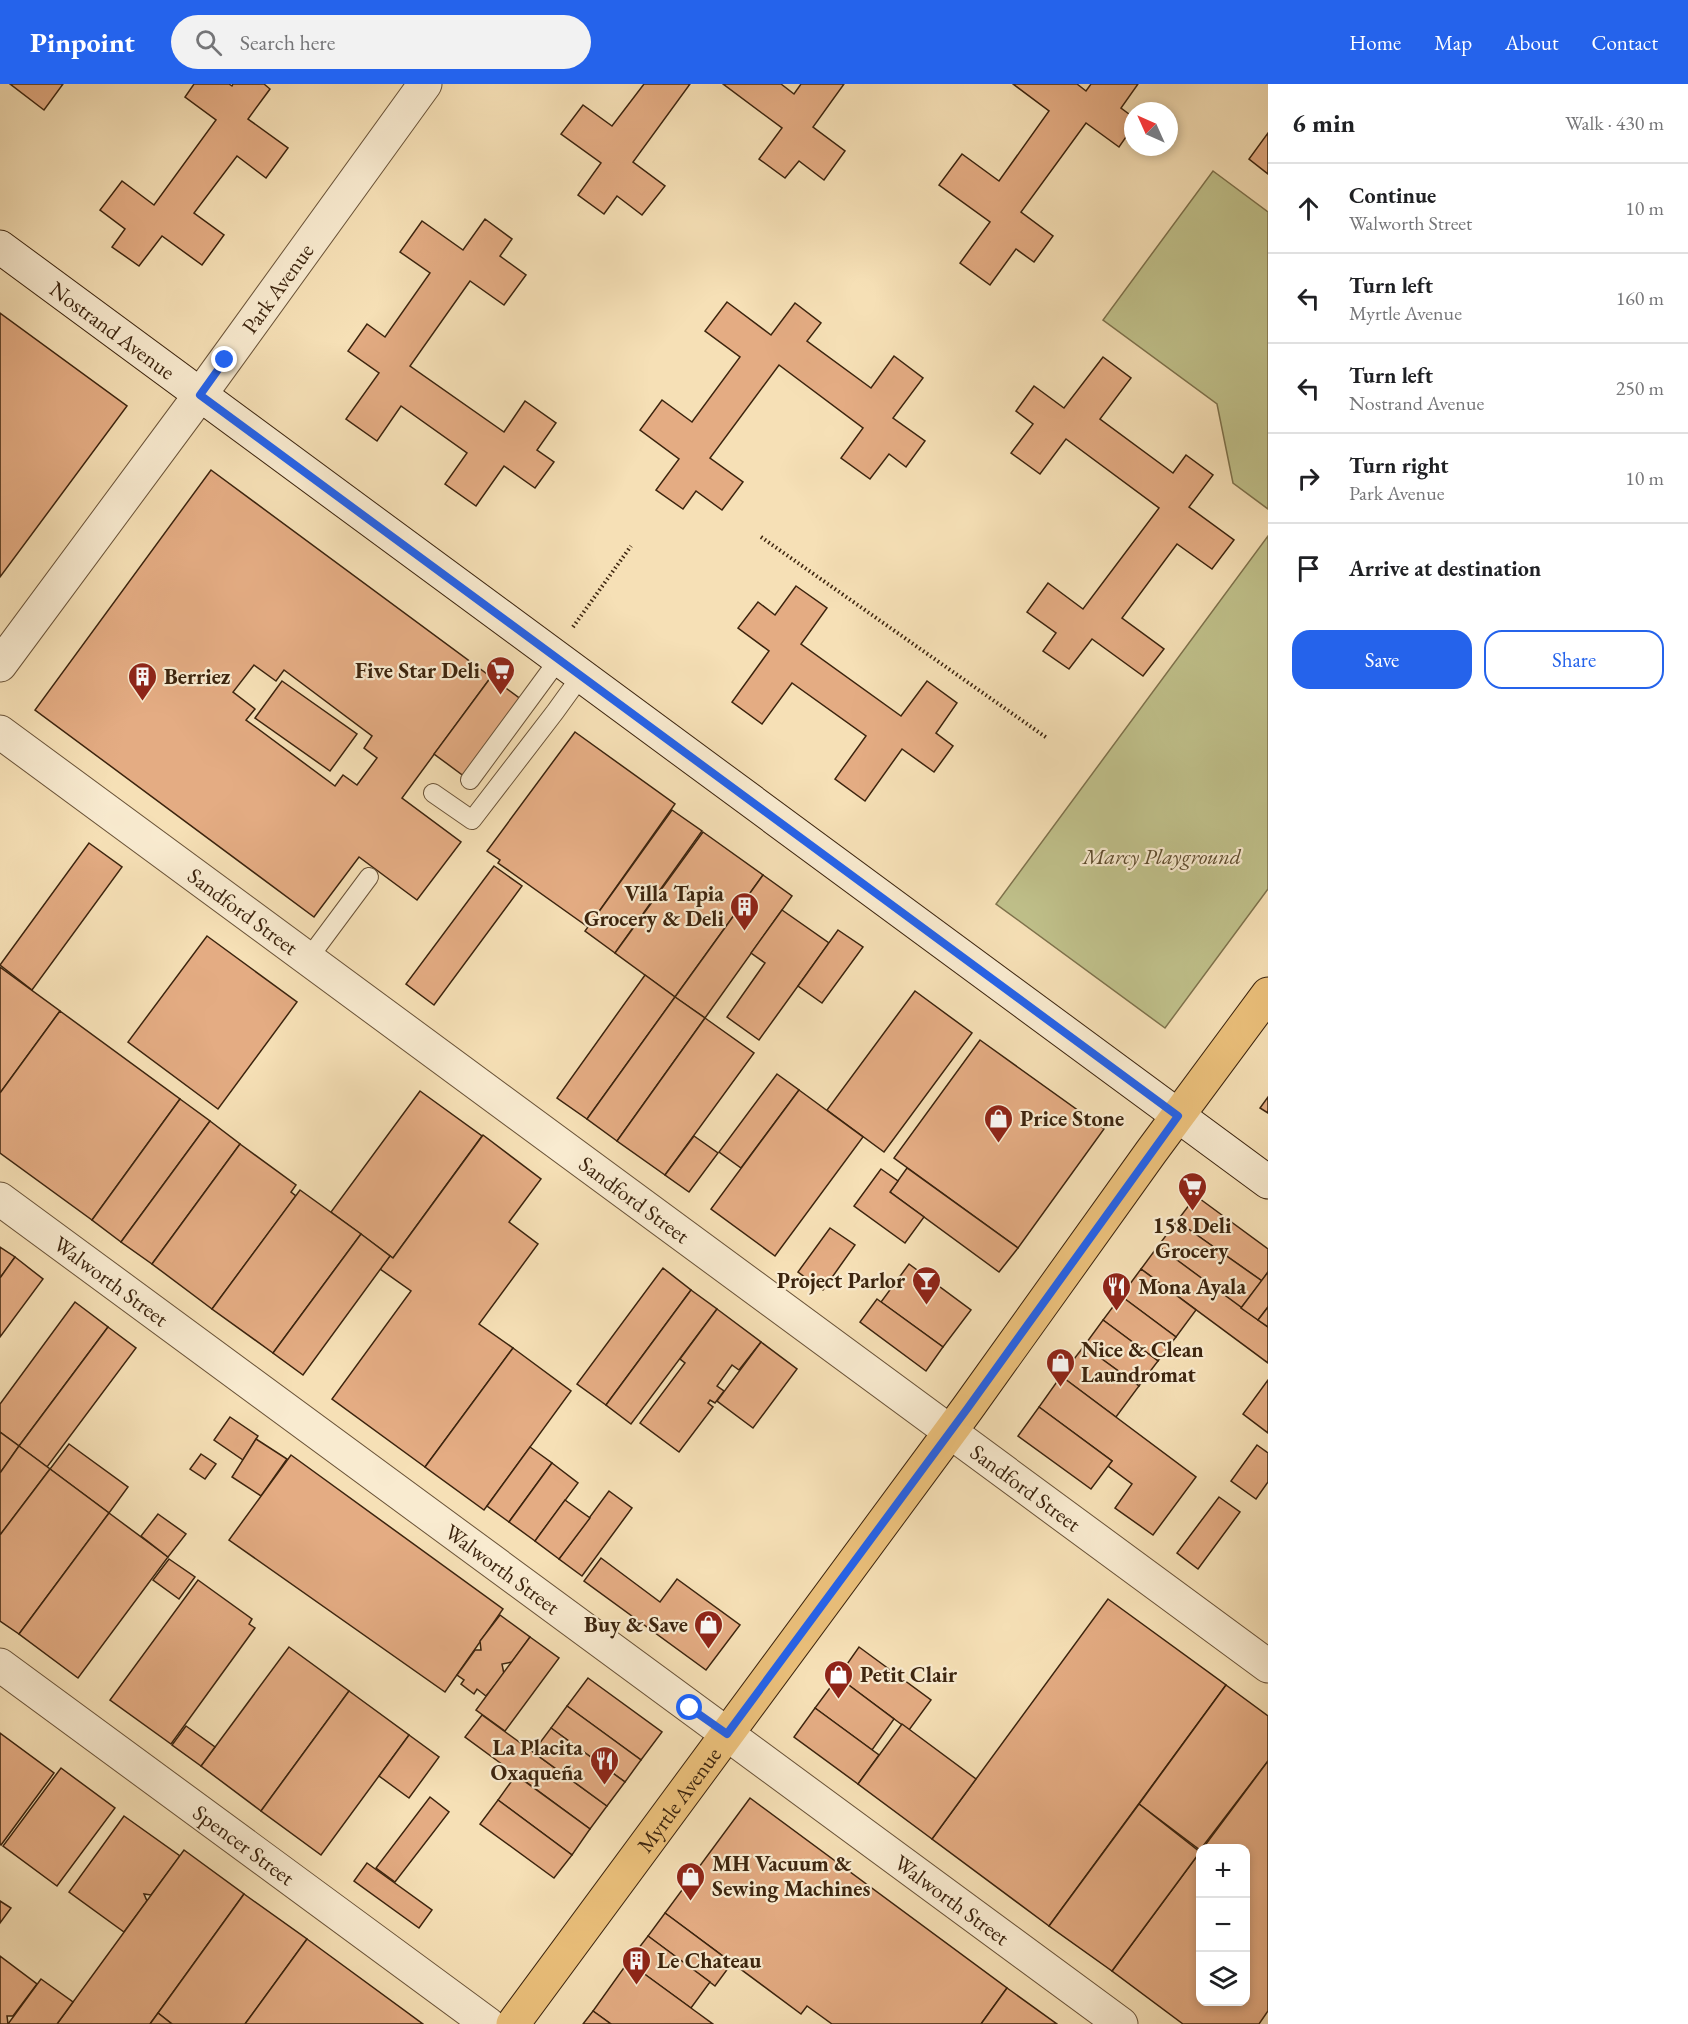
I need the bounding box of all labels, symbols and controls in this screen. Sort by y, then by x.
search box [171,15,591,69]
text: Pinpoint [30,24,135,60]
icon: search [192,26,225,59]
text: Search here [240,28,335,57]
text: Home [1349,29,1401,56]
text: Map [1434,29,1472,56]
text: About [1505,29,1558,56]
text: Contact [1591,29,1658,56]
north arrow [1124,102,1178,156]
text: 6 min [1292,106,1355,140]
text: Walk · 430 m [1565,110,1664,136]
text: Continue [1349,181,1436,210]
icon: ahead [1292,192,1325,225]
text: 10 m [1625,195,1664,221]
text: Walworth Street [1349,210,1472,236]
street label: Park Avenue [235,237,320,339]
text: Turn left [1349,271,1433,300]
street label: Nostrand Avenue [44,274,182,386]
icon: left [1292,282,1325,315]
text: 160 m [1616,285,1664,311]
text: Myrtle Avenue [1349,300,1462,326]
route end [211,346,237,372]
text: Turn left [1349,361,1433,390]
icon: left [1292,372,1325,405]
text: 250 m [1616,375,1664,401]
text: Nostrand Avenue [1349,390,1484,416]
text: Turn right [1349,451,1448,480]
icon: right [1292,462,1325,495]
text: 10 m [1625,465,1664,491]
text: Park Avenue [1349,480,1444,506]
icon: arrive [1292,552,1325,585]
text: Arrive at destination [1349,554,1541,583]
button: Save [1292,630,1472,689]
button: Share [1484,630,1664,689]
supermarket icon: Five Star Deli [485,654,517,696]
place label: Five Star Deli [355,656,481,685]
building icon: Berriez [127,660,159,702]
place label: Berriez [164,662,231,691]
park label: Marcy Playground [1081,842,1242,871]
street label: Sandford Street [182,861,304,962]
place label: Villa Tapia Grocery & Deli [584,879,725,933]
building icon: Villa Tapia Grocery & Deli [729,890,761,932]
shop icon: Price Stone [983,1102,1015,1144]
place label: Price Stone [1020,1104,1124,1133]
street label: Sandford Street [573,1149,696,1250]
supermarket icon: 158 Deli Grocery [1176,1170,1208,1212]
place label: 158 Deli Grocery [1153,1211,1232,1265]
street label: Walworth Street [48,1229,175,1333]
bar icon: Project Parlor [910,1264,942,1306]
place label: Project Parlor [777,1266,906,1295]
restaurant icon: Mona Ayala [1101,1270,1133,1312]
place label: Mona Ayala [1138,1272,1246,1301]
place label: Nice & Clean Laundromat [1081,1335,1204,1389]
shop icon: Nice & Clean Laundromat [1044,1346,1076,1388]
street label: Sandford Street [965,1437,1087,1538]
street label: Walworth Street [439,1517,566,1621]
shop icon: Buy & Save [693,1608,725,1650]
place label: Buy & Save [584,1610,688,1639]
shop icon: Petit Clair [823,1658,855,1700]
place label: Petit Clair [860,1660,958,1689]
route start [676,1694,702,1720]
place label: La Placita Oxaqueña [490,1733,583,1787]
street label: Myrtle Avenue [630,1741,728,1858]
restaurant icon: La Placita Oxaqueña [588,1744,620,1786]
street label: Spencer Street [187,1798,301,1892]
map controls [1196,1844,1250,2006]
button: + [1196,1844,1250,1898]
street label: Walworth Street [889,1848,1015,1952]
place label: MH Vacuum & Sewing Machines [712,1849,870,1903]
shop icon: MH Vacuum & Sewing Machines [675,1860,707,1902]
button: − [1196,1898,1250,1952]
building icon: Le Chateau [620,1944,652,1986]
place label: Le Chateau [657,1946,761,1975]
button: layers [1196,1952,1250,2006]

